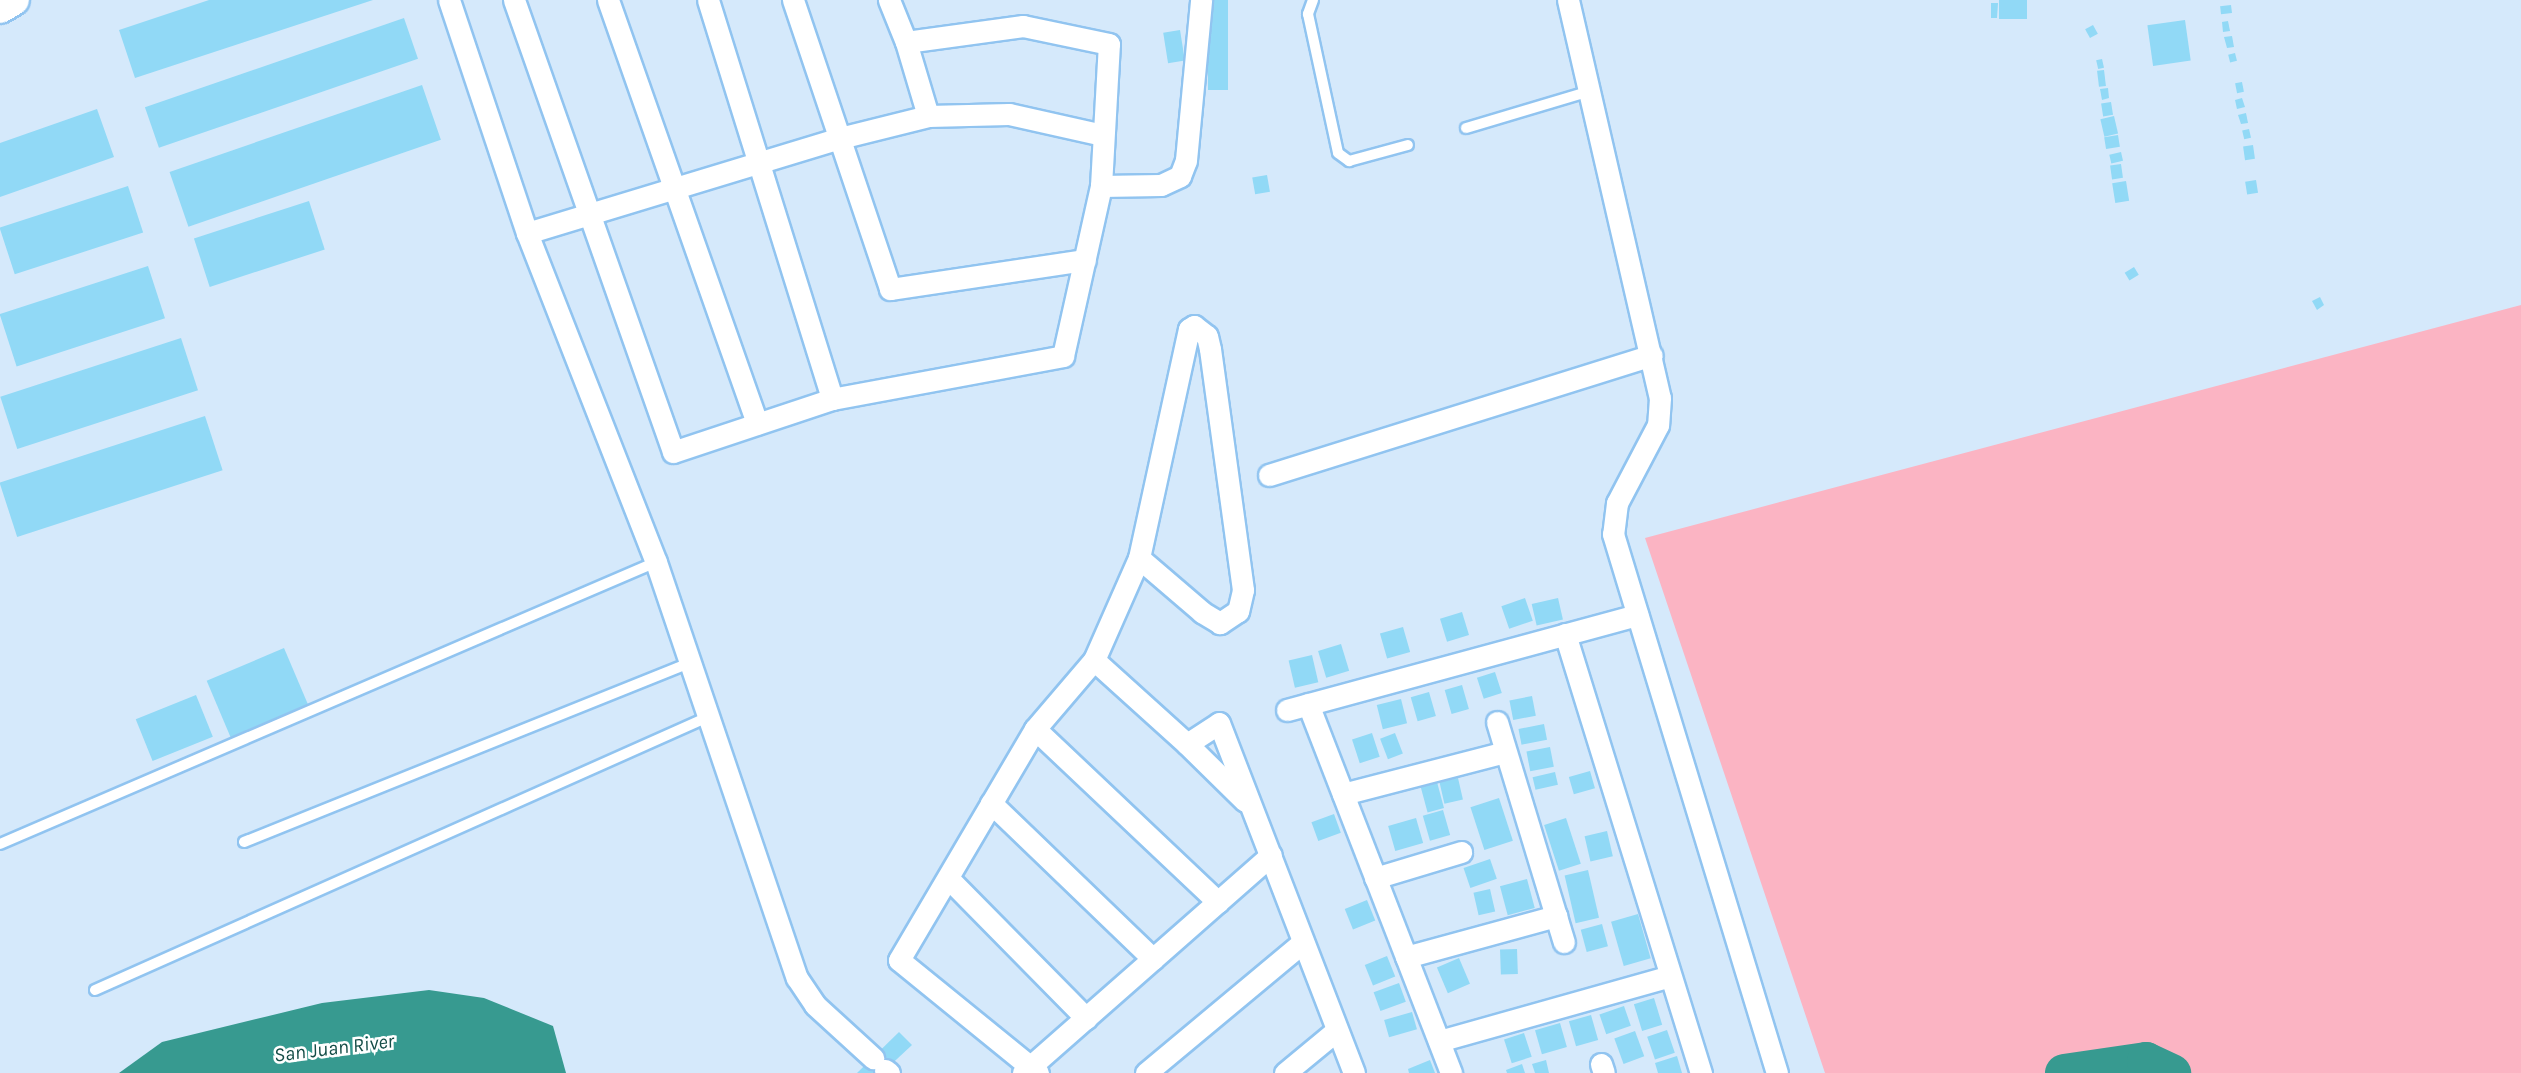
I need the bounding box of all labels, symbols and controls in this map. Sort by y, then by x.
water label: San Juan River [272,1029,396,1067]

